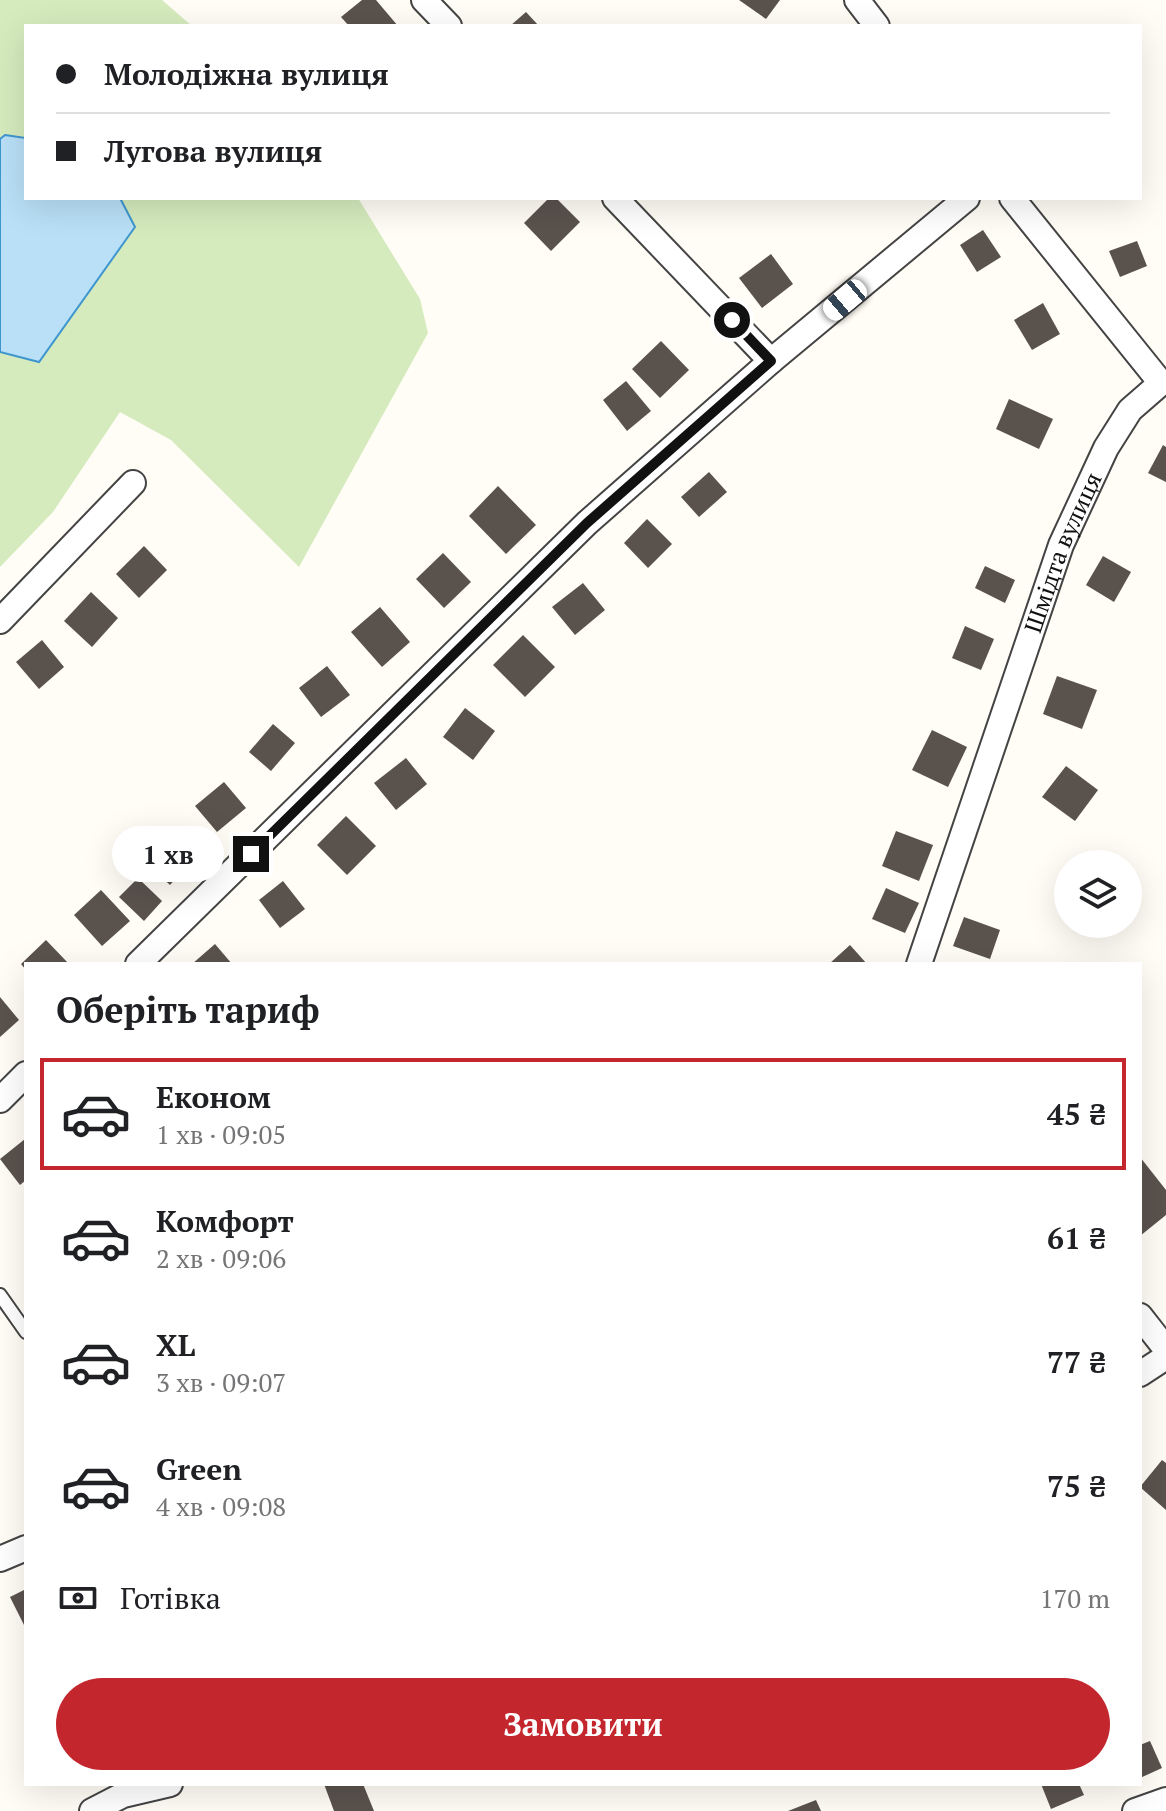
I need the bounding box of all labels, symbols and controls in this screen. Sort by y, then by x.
text: Молодіжна вулиця [104,54,389,94]
text: Лугова вулиця [104,131,322,171]
car [819,275,871,325]
route start [714,302,750,338]
street label: Шмідта вулиця [1016,467,1109,637]
callout: 1 хв [111,826,223,882]
route end [233,836,269,872]
text: 1 хв [142,837,194,871]
map controls [1054,850,1142,938]
button: layers [1054,850,1142,938]
text: Оберіть тариф [56,986,319,1033]
text: Економ [156,1077,271,1117]
icon: car [60,1078,132,1150]
text: 45 ₴ [1047,1094,1106,1134]
text: 1 хв · 09:05 [156,1117,286,1151]
text: Комфорт [156,1201,294,1241]
icon: car [60,1202,132,1274]
text: 61 ₴ [1047,1218,1106,1258]
text: 2 хв · 09:06 [156,1241,286,1275]
text: XL [156,1325,195,1365]
icon: car [60,1326,132,1398]
text: 77 ₴ [1047,1342,1106,1382]
text: 3 хв · 09:07 [156,1365,286,1399]
text: Green [156,1449,242,1489]
icon: car [60,1450,132,1522]
text: 75 ₴ [1047,1466,1106,1506]
text: 4 хв · 09:08 [156,1489,286,1523]
icon: cash [56,1576,100,1620]
text: Готівка [120,1578,221,1618]
text: 170 m [1040,1581,1110,1615]
button: Замовити [56,1678,1110,1770]

